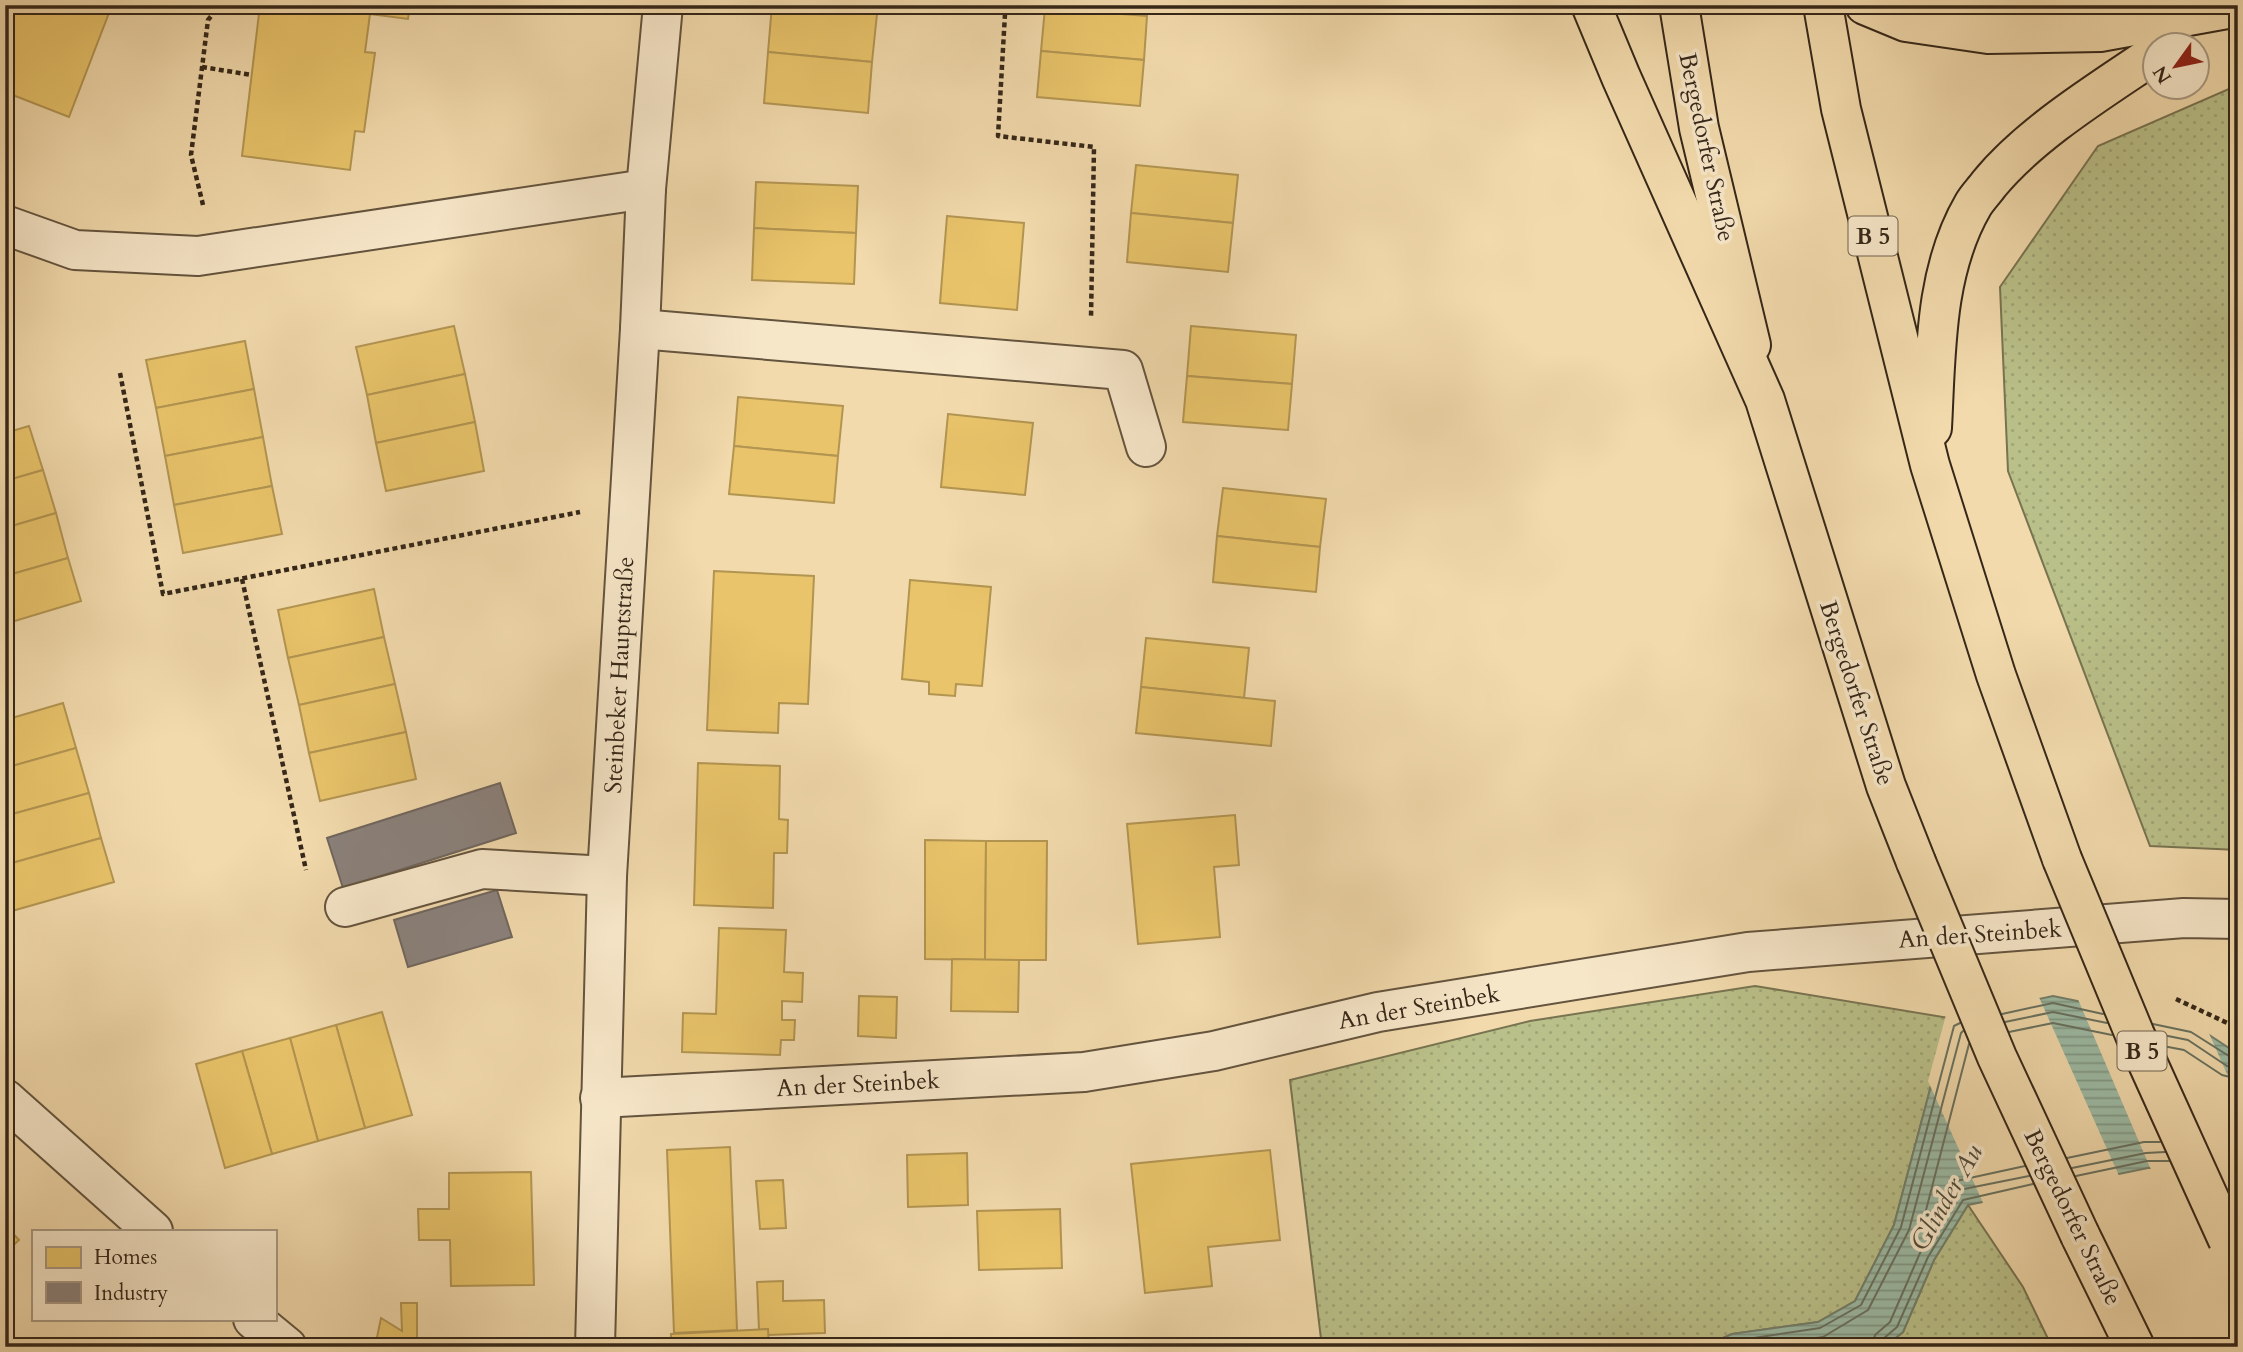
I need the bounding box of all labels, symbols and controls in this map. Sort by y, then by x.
north arrow [2142,32,2212,102]
street label: Bergedorfer Straße [1670,50,1743,245]
text: N [2147,60,2178,89]
road number: B 5 [1848,216,1898,256]
street label: Steinbeker Hauptstraße [597,556,642,794]
street label: Bergedorfer Straße [1811,597,1902,790]
street label: An der Steinbek [1897,912,2063,957]
street label: An der Steinbek [1336,977,1503,1038]
road number: B 5 [2118,1032,2166,1070]
street label: An der Steinbek [776,1064,941,1105]
street label: Bergedorfer Straße [2016,1124,2129,1311]
water label: Glinder Au [1902,1138,1991,1257]
legend [32,1230,276,1320]
text: Homes [94,1243,157,1272]
text: Industry [94,1279,168,1308]

